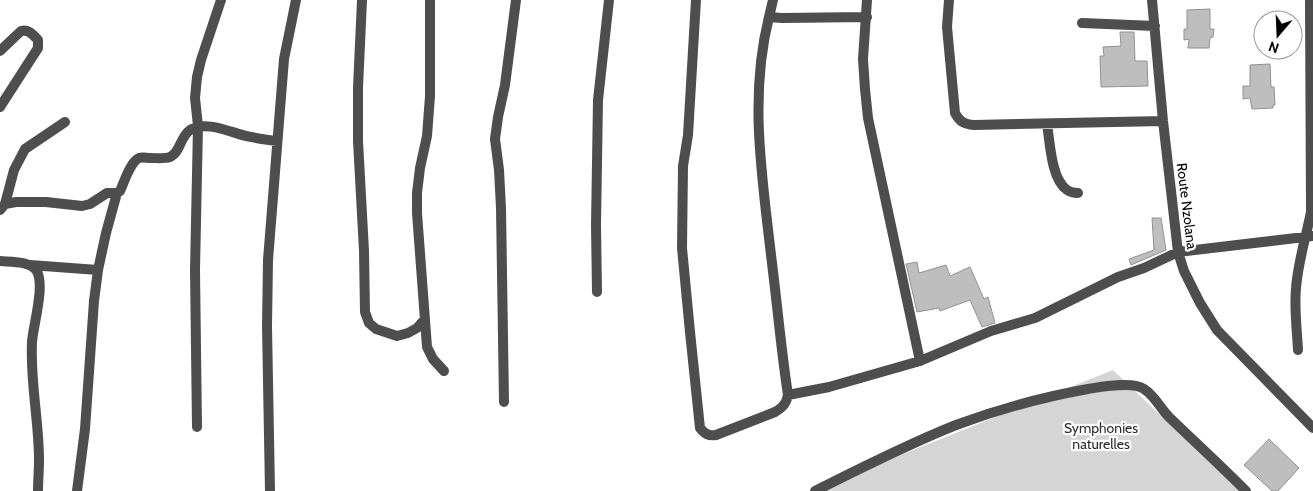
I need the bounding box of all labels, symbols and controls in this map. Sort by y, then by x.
north arrow [1253,10,1303,60]
text: N [1266,37,1281,57]
street label: Route Nzolana [1173,162,1201,250]
park label: Symphonies naturelles [1064,419,1138,453]

